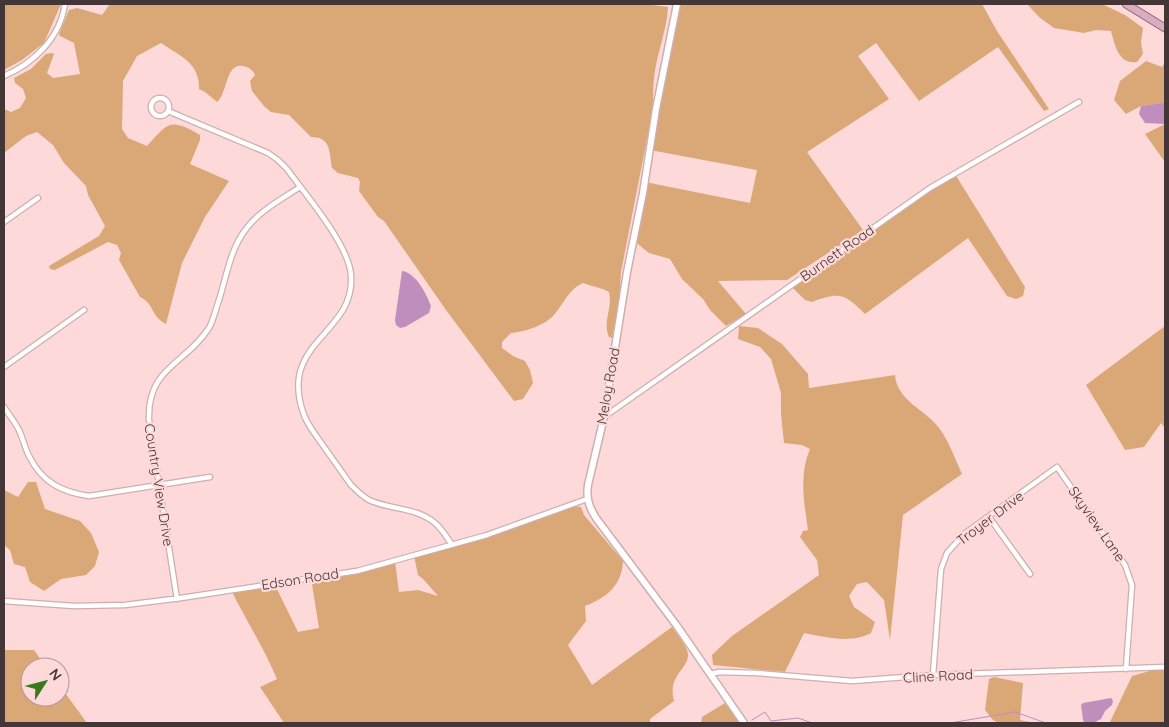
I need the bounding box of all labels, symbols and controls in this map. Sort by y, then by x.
street label: Burnett Road [796,221,878,285]
street label: Meloy Road [592,346,624,426]
street label: Country View Drive [140,422,178,548]
street label: Skyview Lane [1064,483,1130,565]
street label: Troyer Drive [953,487,1027,549]
street label: Edson Road [260,564,340,594]
north arrow [20,657,70,707]
text: N [45,665,66,684]
street label: Cline Road [903,665,973,687]

